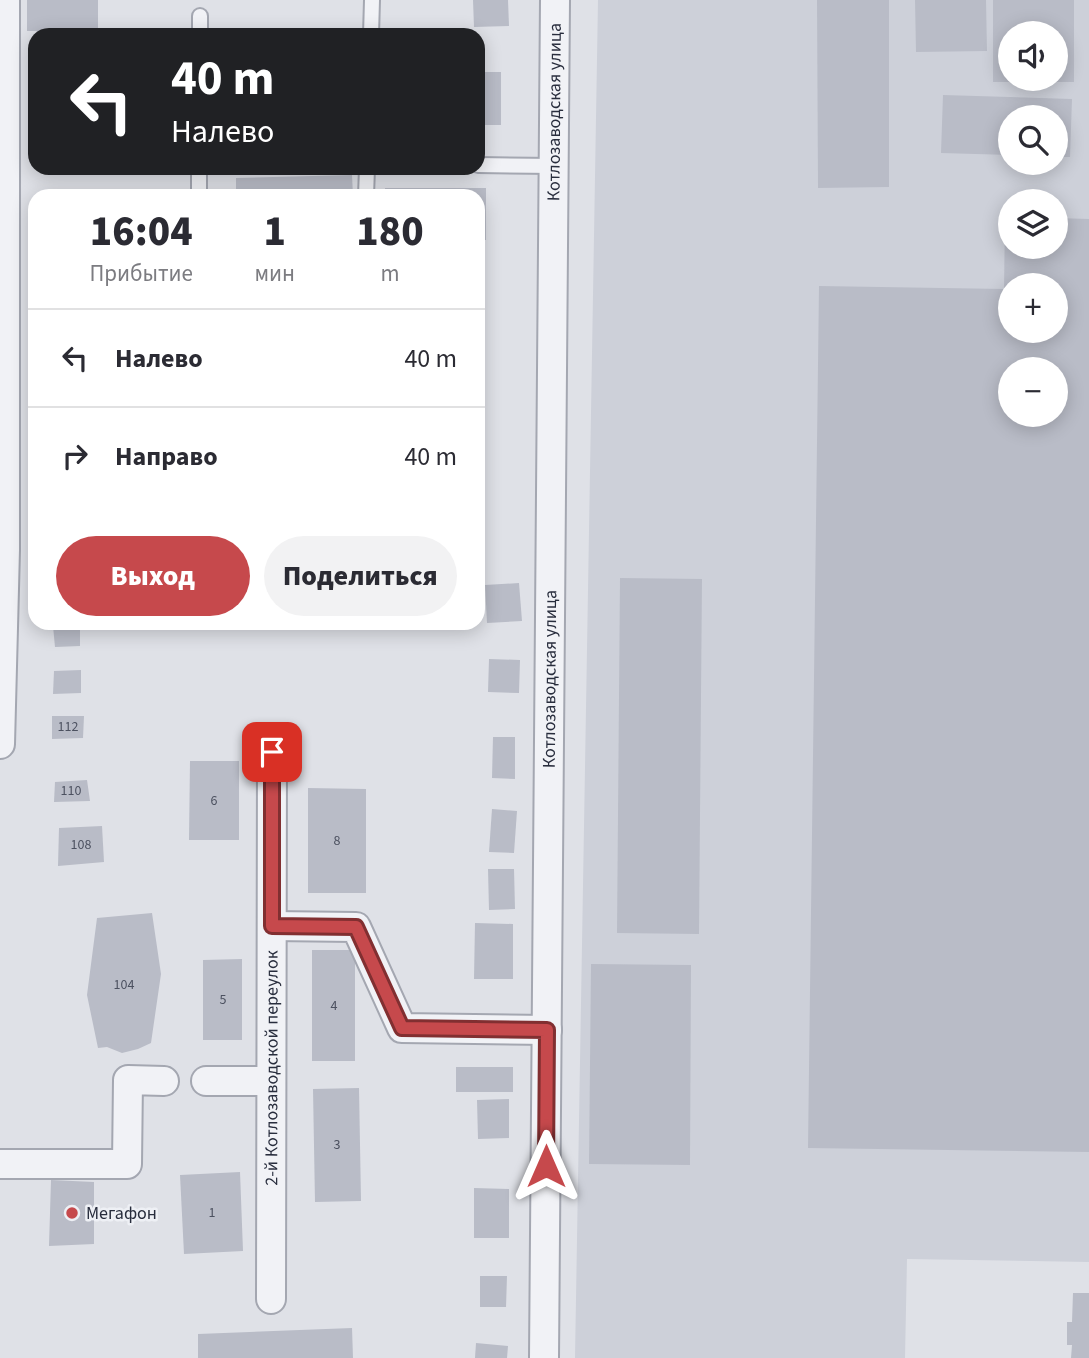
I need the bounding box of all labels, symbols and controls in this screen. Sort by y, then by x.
map controls [998,21,1068,427]
button: sound [998,21,1068,91]
street label: Котлозаводская улица [541,23,567,201]
text: 40 m [171,44,275,114]
icon: left [56,56,147,147]
button: search [998,105,1068,175]
text: Налево [171,109,274,155]
button: layers [998,189,1068,259]
text: 16:04 [90,202,193,262]
text: 1 [263,202,286,262]
text: 180 [356,202,424,262]
text: Прибытие [89,257,193,290]
text: мин [254,257,295,290]
text: m [380,257,399,290]
button: + [998,273,1068,343]
icon: left [56,339,94,377]
text: Налево [115,340,203,377]
text: 40 m [404,340,457,377]
button: − [998,357,1068,427]
icon: right [56,437,94,475]
text: Направо [115,438,218,475]
text: 40 m [404,438,457,475]
button: Выход [56,536,250,616]
button: Поделиться [264,536,457,616]
street label: Котлозаводская улица [536,590,563,768]
house number: 112 [58,717,78,737]
pin [242,722,302,782]
icon: arrive [253,733,291,771]
house number: 110 [61,781,81,801]
house number: 6 [211,791,218,811]
house number: 8 [334,831,341,851]
house number: 108 [71,835,91,855]
street label: 2-й Котлозаводской переулок [259,950,284,1186]
house number: 104 [114,975,134,995]
house number: 5 [220,990,227,1010]
house number: 4 [331,996,338,1016]
position arrow [509,1129,583,1203]
house number: 3 [334,1135,341,1155]
place label: Мегафон [86,1201,157,1226]
house number: 1 [209,1203,216,1223]
marker: Мегафон [64,1205,80,1221]

